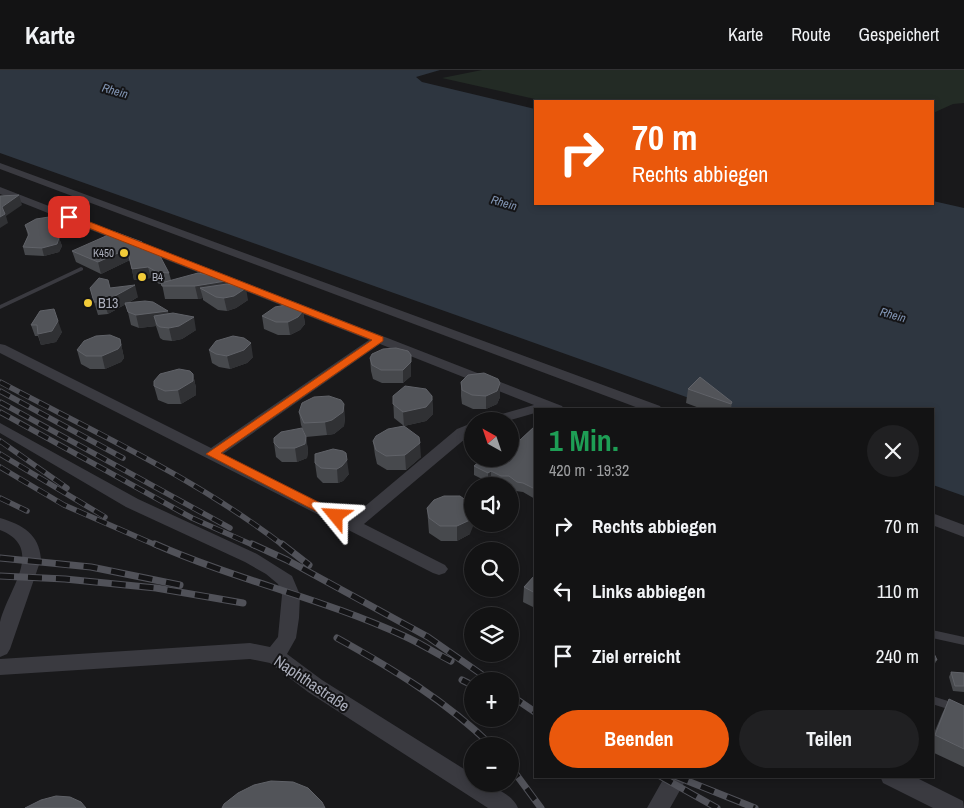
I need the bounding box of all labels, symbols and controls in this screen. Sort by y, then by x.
text: Karte [25,19,75,51]
text: Karte [728,22,763,47]
text: Route [791,22,831,47]
text: Gespeichert [859,22,939,47]
water label: Rhein [100,80,130,102]
text: 70 m [632,114,697,161]
icon: right [549,120,614,185]
text: Rechts abbiegen [632,159,768,189]
water label: Rhein [489,192,519,214]
pin [48,196,90,238]
icon: arrive [55,203,83,231]
place label: K450 [93,246,114,260]
marker: K450 [118,247,130,259]
place label: B4 [152,270,163,284]
marker: B4 [136,271,148,283]
place label: B13 [98,294,118,312]
marker: B13 [82,297,94,309]
water label: Rhein [878,304,908,326]
north arrow [464,412,519,468]
map controls [464,412,519,792]
text: 1 Min. [549,420,619,460]
button: close [867,425,919,477]
text: 420 m · 19:32 [549,459,629,481]
button: sound [464,477,519,532]
position arrow [309,489,361,541]
icon: right [549,512,577,540]
text: Rechts abbiegen [592,513,717,539]
text: 70 m [884,513,919,539]
button: search [464,542,519,597]
icon: left [549,577,577,605]
text: Links abbiegen [592,578,705,604]
text: 110 m [877,578,919,604]
button: layers [464,607,519,662]
icon: arrive [549,642,577,670]
text: Ziel erreicht [592,643,680,669]
text: 240 m [876,643,919,669]
street label: Naphthastraße [270,650,354,716]
button: + [464,672,519,727]
button: Beenden [549,710,729,768]
button: Teilen [739,710,919,768]
button: − [464,737,519,792]

